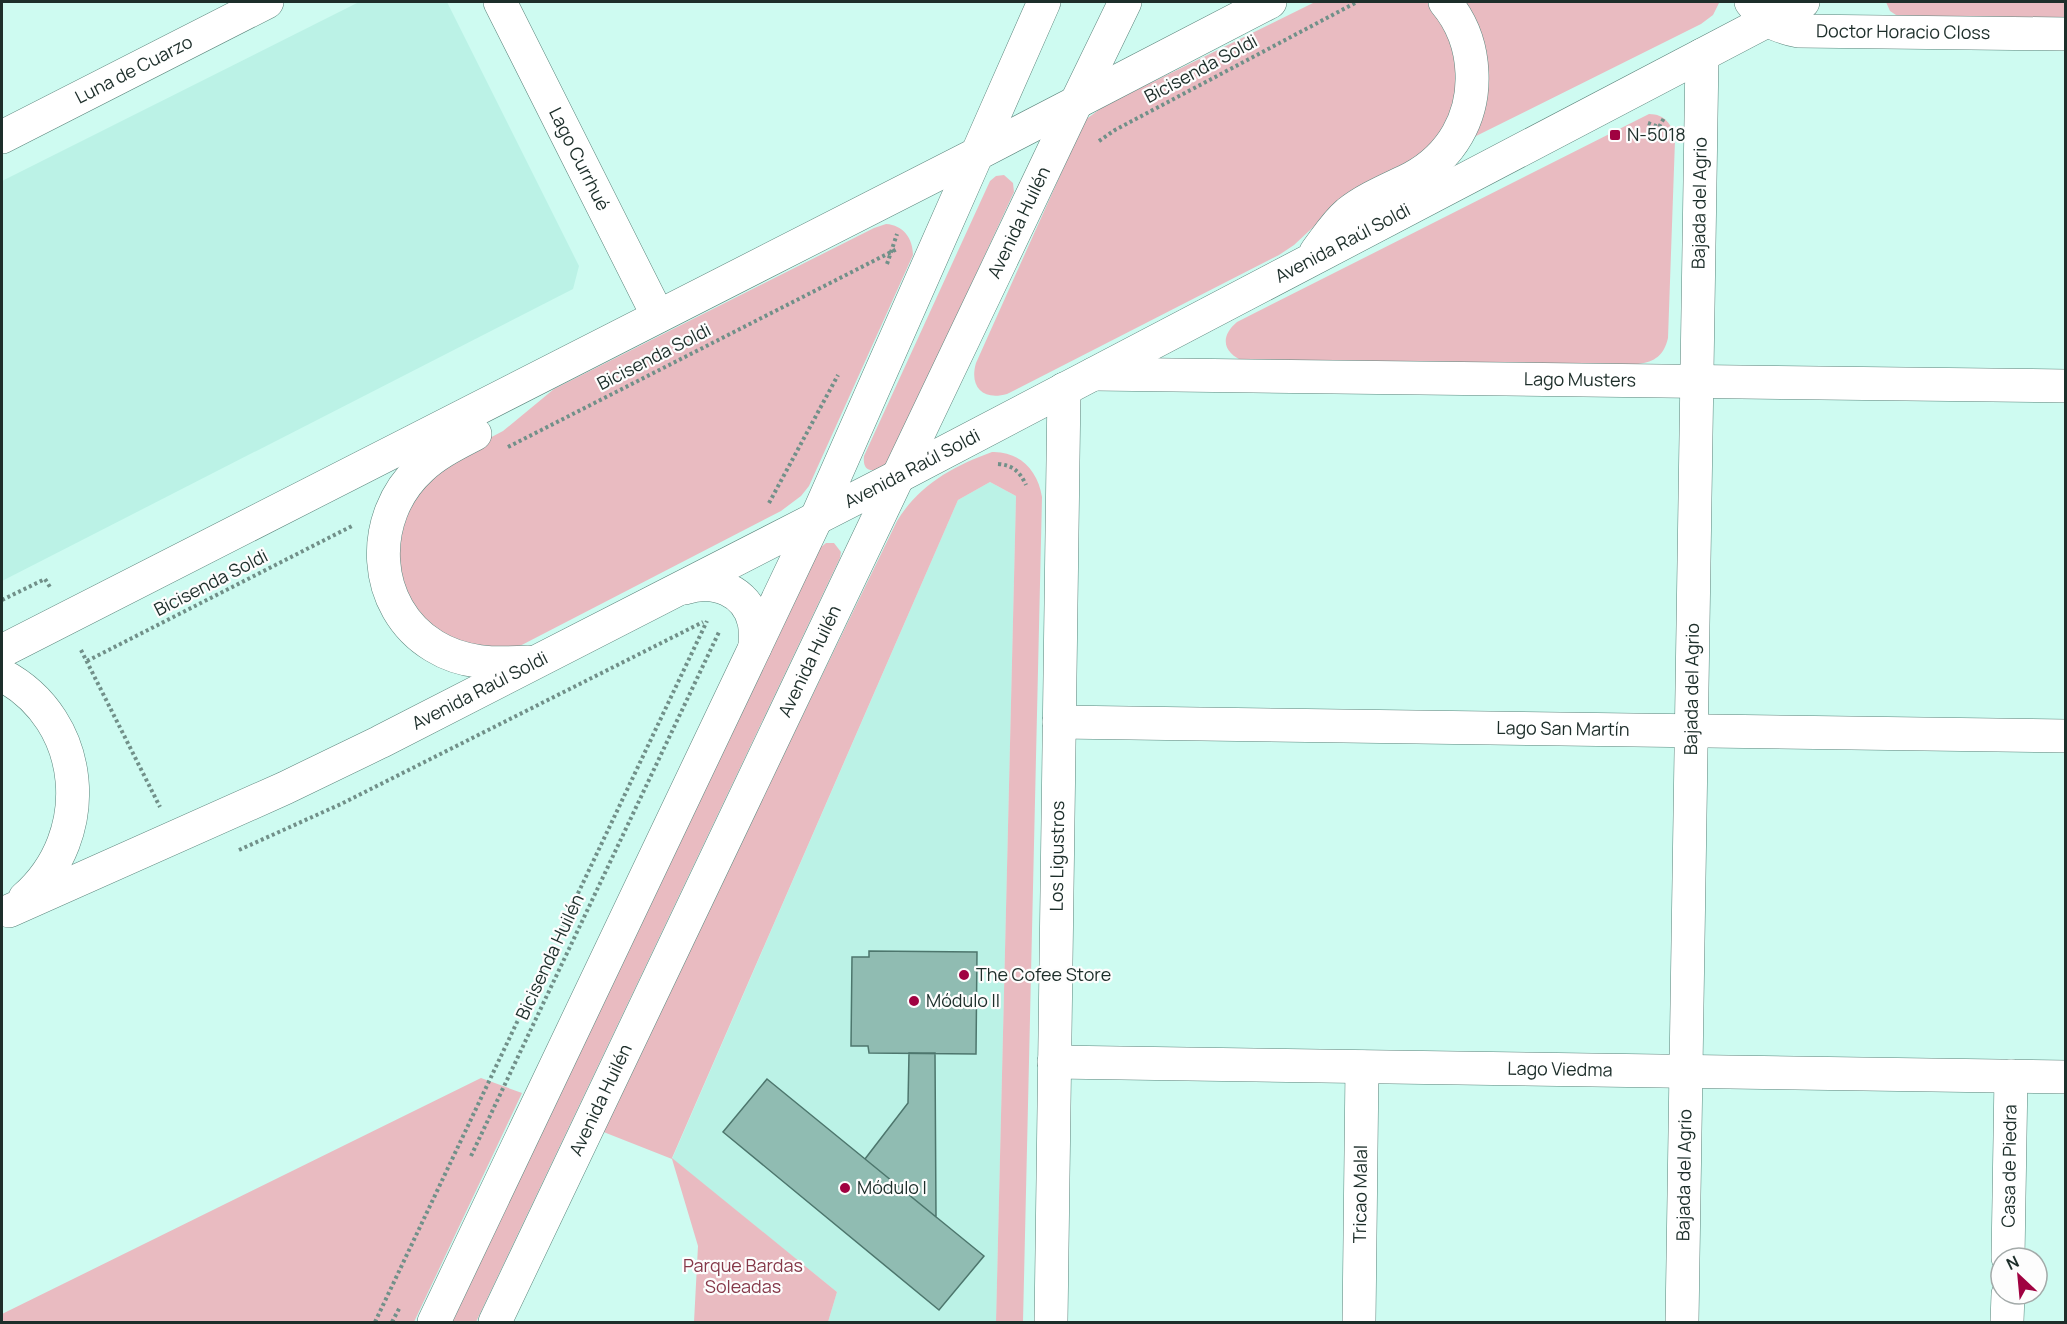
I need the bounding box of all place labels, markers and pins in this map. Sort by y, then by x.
place label: N-5018 [1627,122,1686,146]
marker: N-5018 [1608,128,1622,142]
place label: The Cofee Store [976,962,1111,986]
marker: The Cofee Store [957,968,971,982]
place label: Módulo II [926,988,1000,1012]
marker: Módulo II [907,994,921,1008]
place label: Módulo I [857,1175,927,1199]
marker: Módulo I [838,1181,852,1195]

